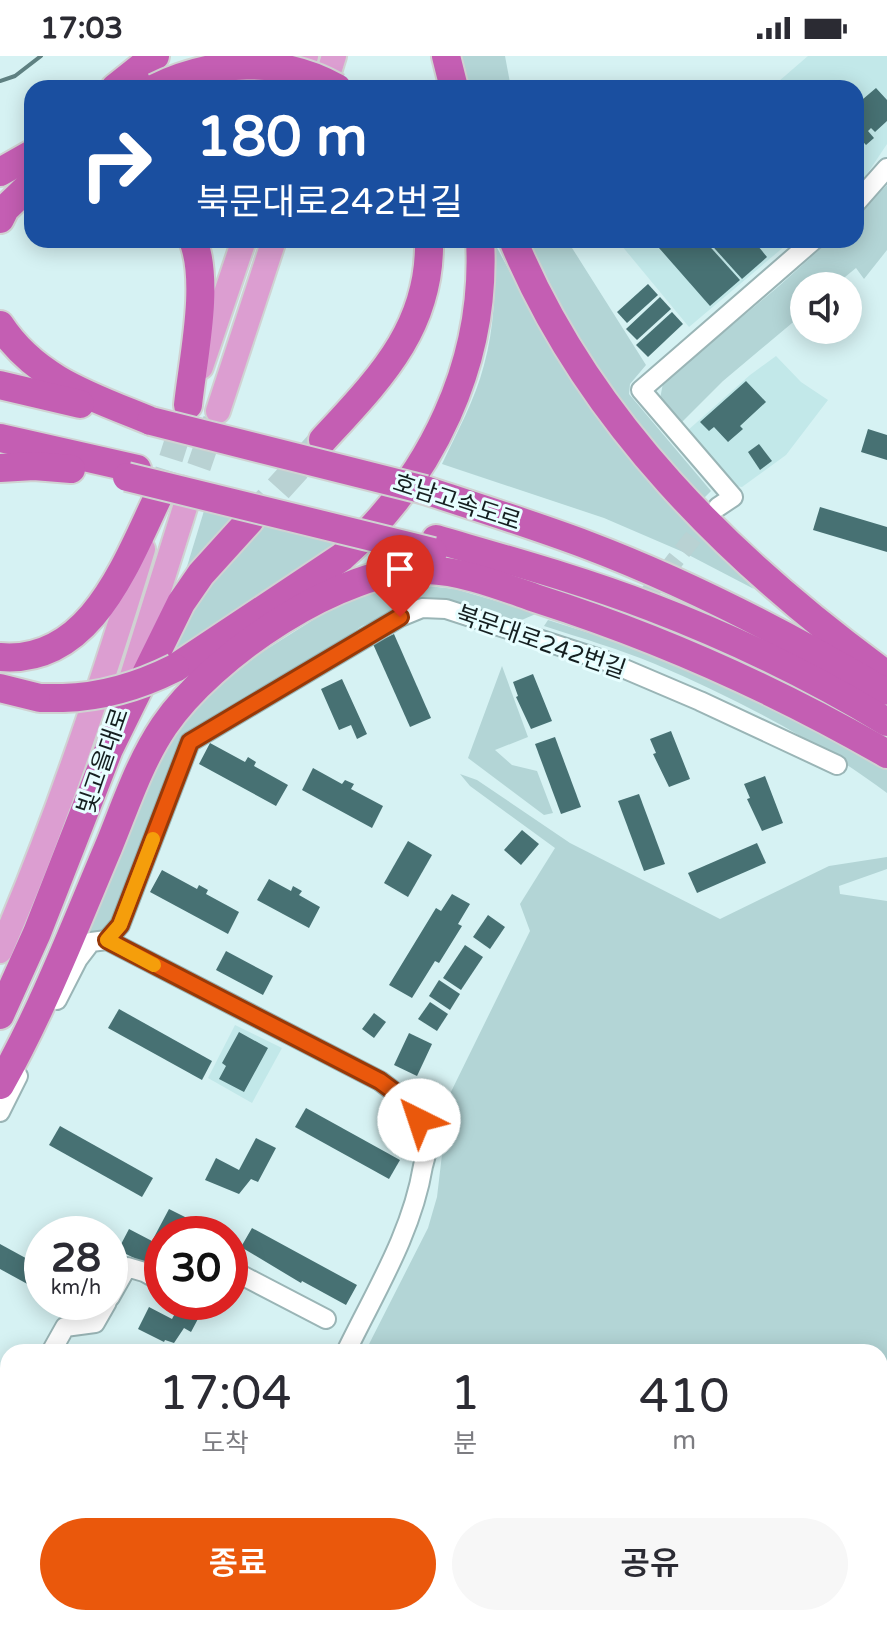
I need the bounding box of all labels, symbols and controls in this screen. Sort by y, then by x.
text: 17:03 [40,10,123,47]
text: 180 m [196,104,367,171]
icon: right [64,112,168,216]
text: 북문대로242번길 [196,181,463,224]
map controls [790,272,862,344]
button: sound [790,272,862,344]
street label: 호남고속도로 [389,468,524,537]
pin [366,535,434,617]
icon: arrive [378,547,422,591]
street label: 북문대로242번길 [452,600,630,685]
street label: 빛고을대로 [72,704,135,818]
position arrow [377,1078,461,1162]
speed limit sign: 30 [144,1216,248,1320]
text: 28 [51,1234,101,1282]
text: km/h [51,1276,101,1300]
text: 17:04 [159,1365,292,1423]
text: 1 [450,1365,480,1423]
text: 410 [639,1368,729,1426]
text: m [672,1425,696,1456]
text: 도착 [201,1428,249,1459]
text: 분 [453,1428,477,1459]
button: 종료 [40,1518,436,1610]
button: 공유 [452,1518,848,1610]

